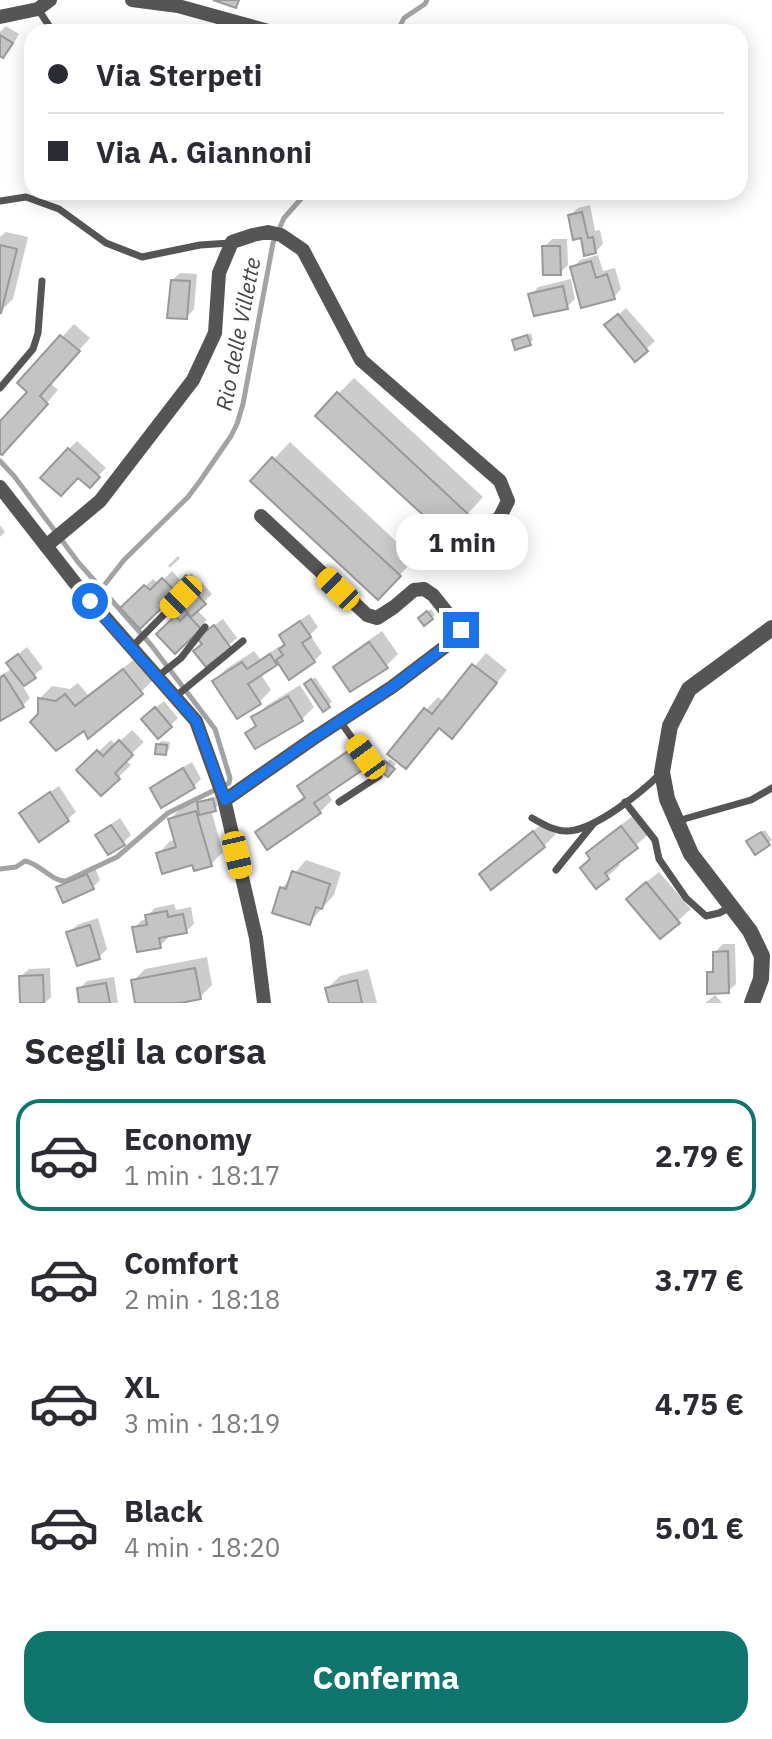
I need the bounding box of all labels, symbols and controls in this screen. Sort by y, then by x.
text: Via Sterpeti [96,55,262,94]
text: Via A. Giannoni [96,132,312,171]
water label: Rio delle Villette [208,255,267,413]
callout: 1 min [395,514,527,570]
text: 1 min [428,525,496,559]
car [312,564,364,614]
car [156,572,206,622]
route start [72,583,108,619]
route end [443,612,479,648]
car [342,731,390,783]
car [220,829,254,881]
text: Scegli la corsa [24,1027,267,1074]
icon: car [28,1119,100,1191]
text: Economy [124,1119,252,1158]
text: 2.79 € [655,1136,744,1175]
text: 1 min · 18:17 [124,1158,280,1192]
icon: car [28,1243,100,1315]
text: Comfort [124,1243,239,1282]
text: 3.77 € [655,1260,744,1299]
text: 2 min · 18:18 [124,1282,280,1316]
icon: car [28,1367,100,1439]
text: XL [124,1367,160,1406]
text: 4.75 € [655,1384,744,1423]
text: 3 min · 18:19 [124,1406,280,1440]
icon: car [28,1491,100,1563]
text: Black [124,1491,203,1530]
text: 5.01 € [655,1508,744,1547]
text: 4 min · 18:20 [124,1530,280,1564]
button: Conferma [24,1631,748,1723]

